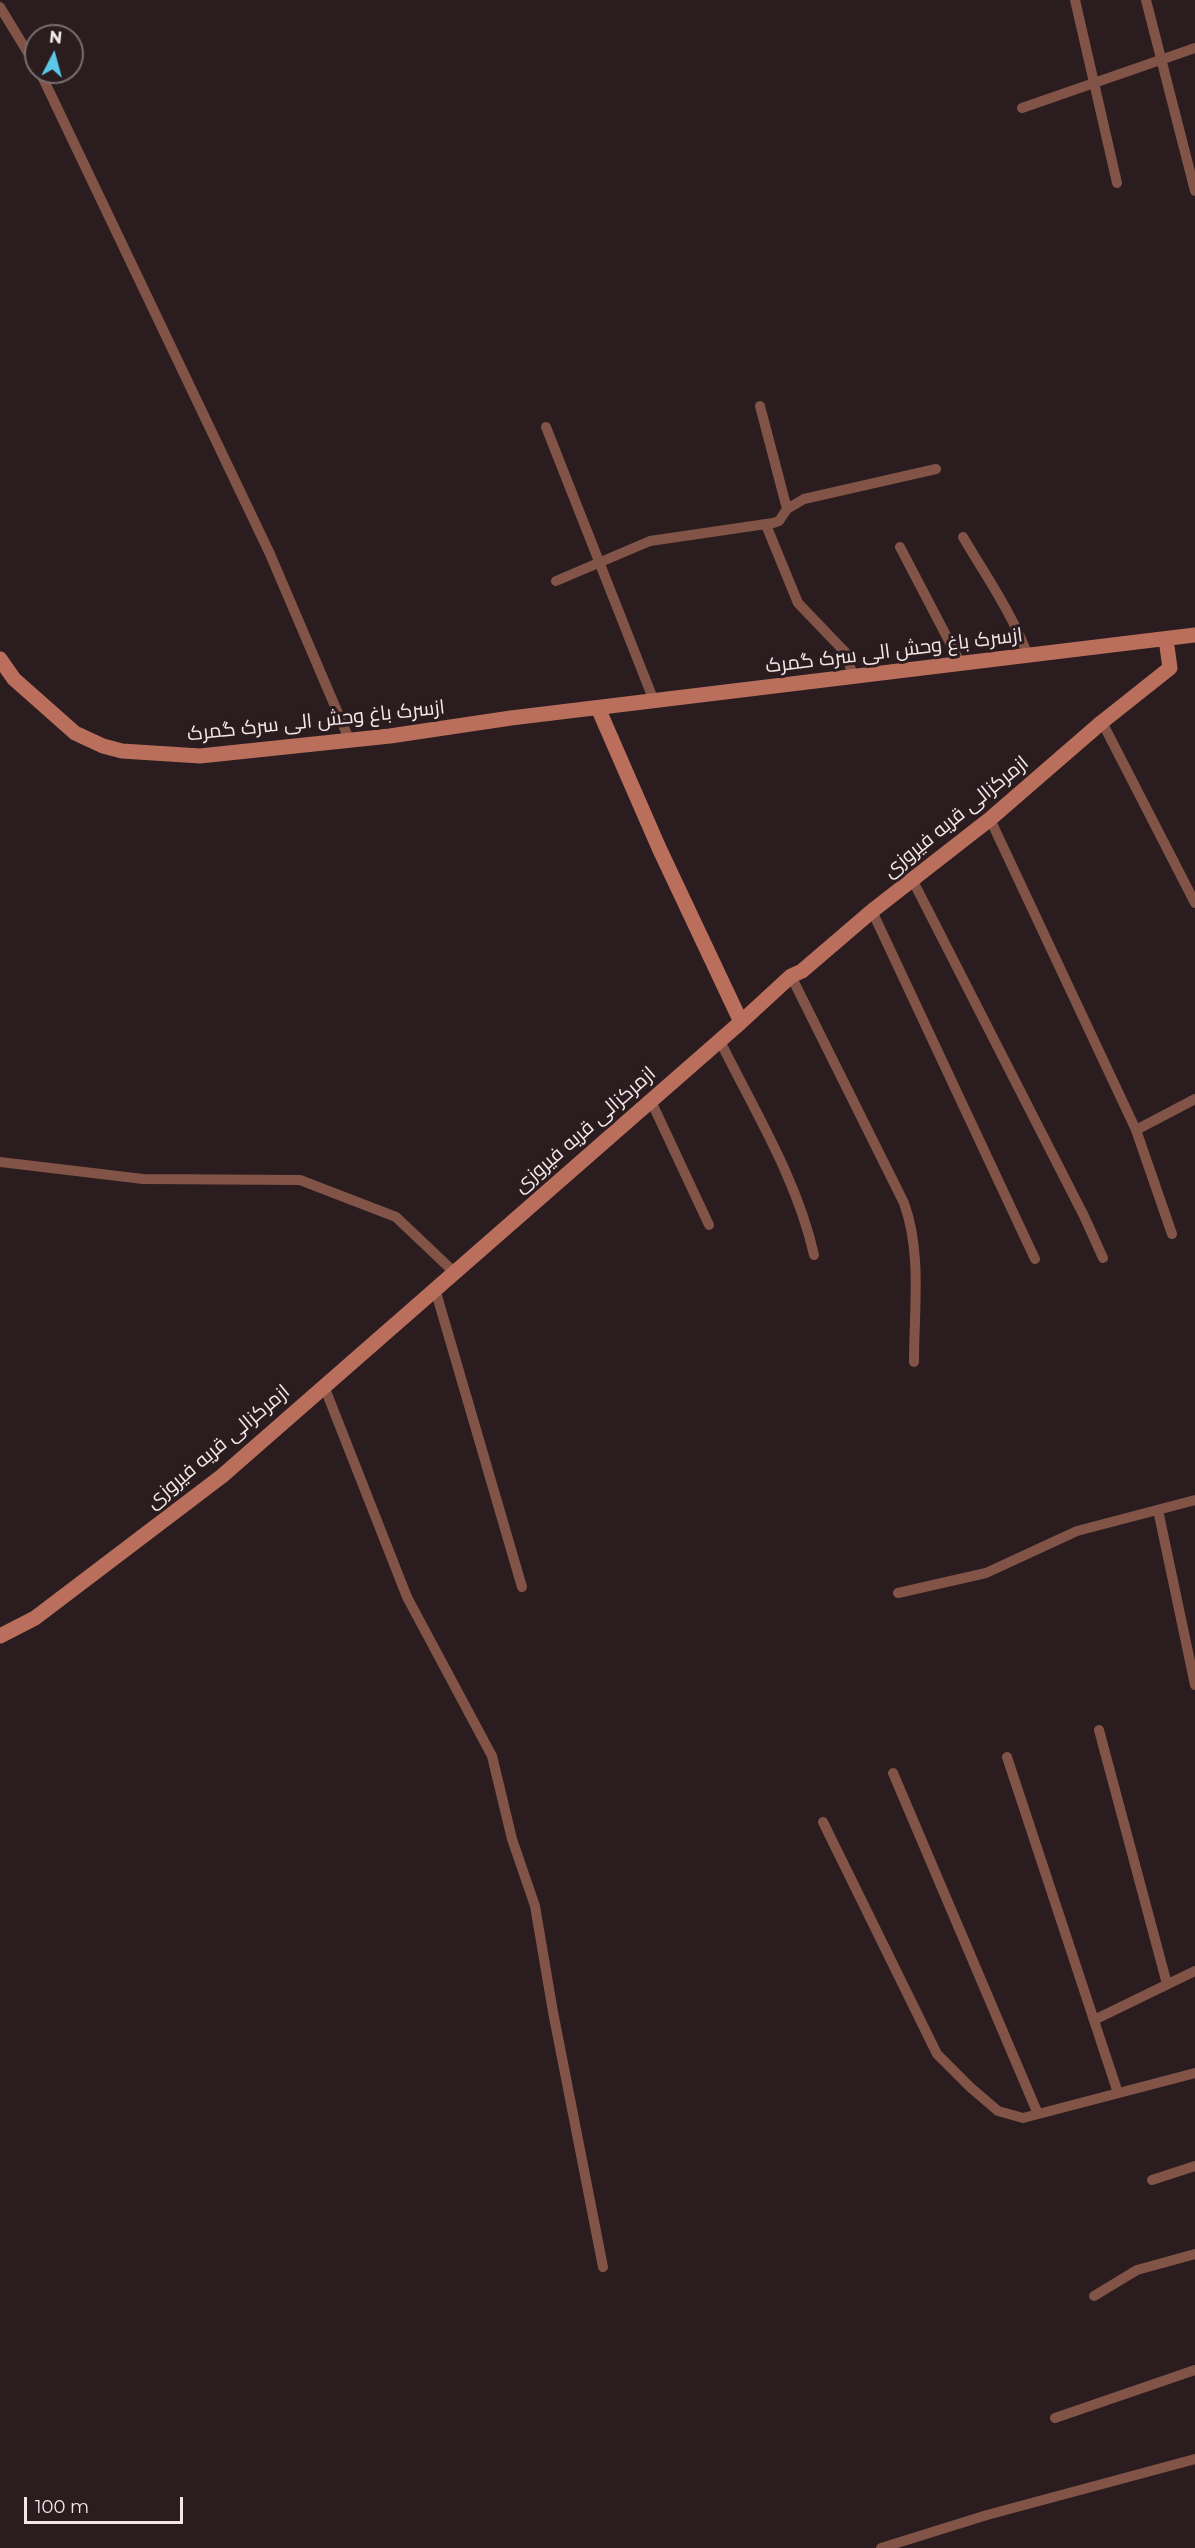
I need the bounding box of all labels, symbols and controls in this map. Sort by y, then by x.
north arrow [24,24,84,84]
text: N [48,27,63,48]
street label: ازسرک باغ وحش الی سرک گمرک [764,623,1024,679]
street label: ازسرک باغ وحش الی سرک گمرک [186,696,446,746]
street label: ازمرکزالی قریه فیروزی [878,751,1034,883]
street label: ازمرکزالی قریه فیروزی [509,1062,661,1198]
street label: ازمرکزالی قریه فیروزی [141,1380,295,1514]
scale bar [27,2485,186,2523]
text: 100 m [35,2496,89,2518]

